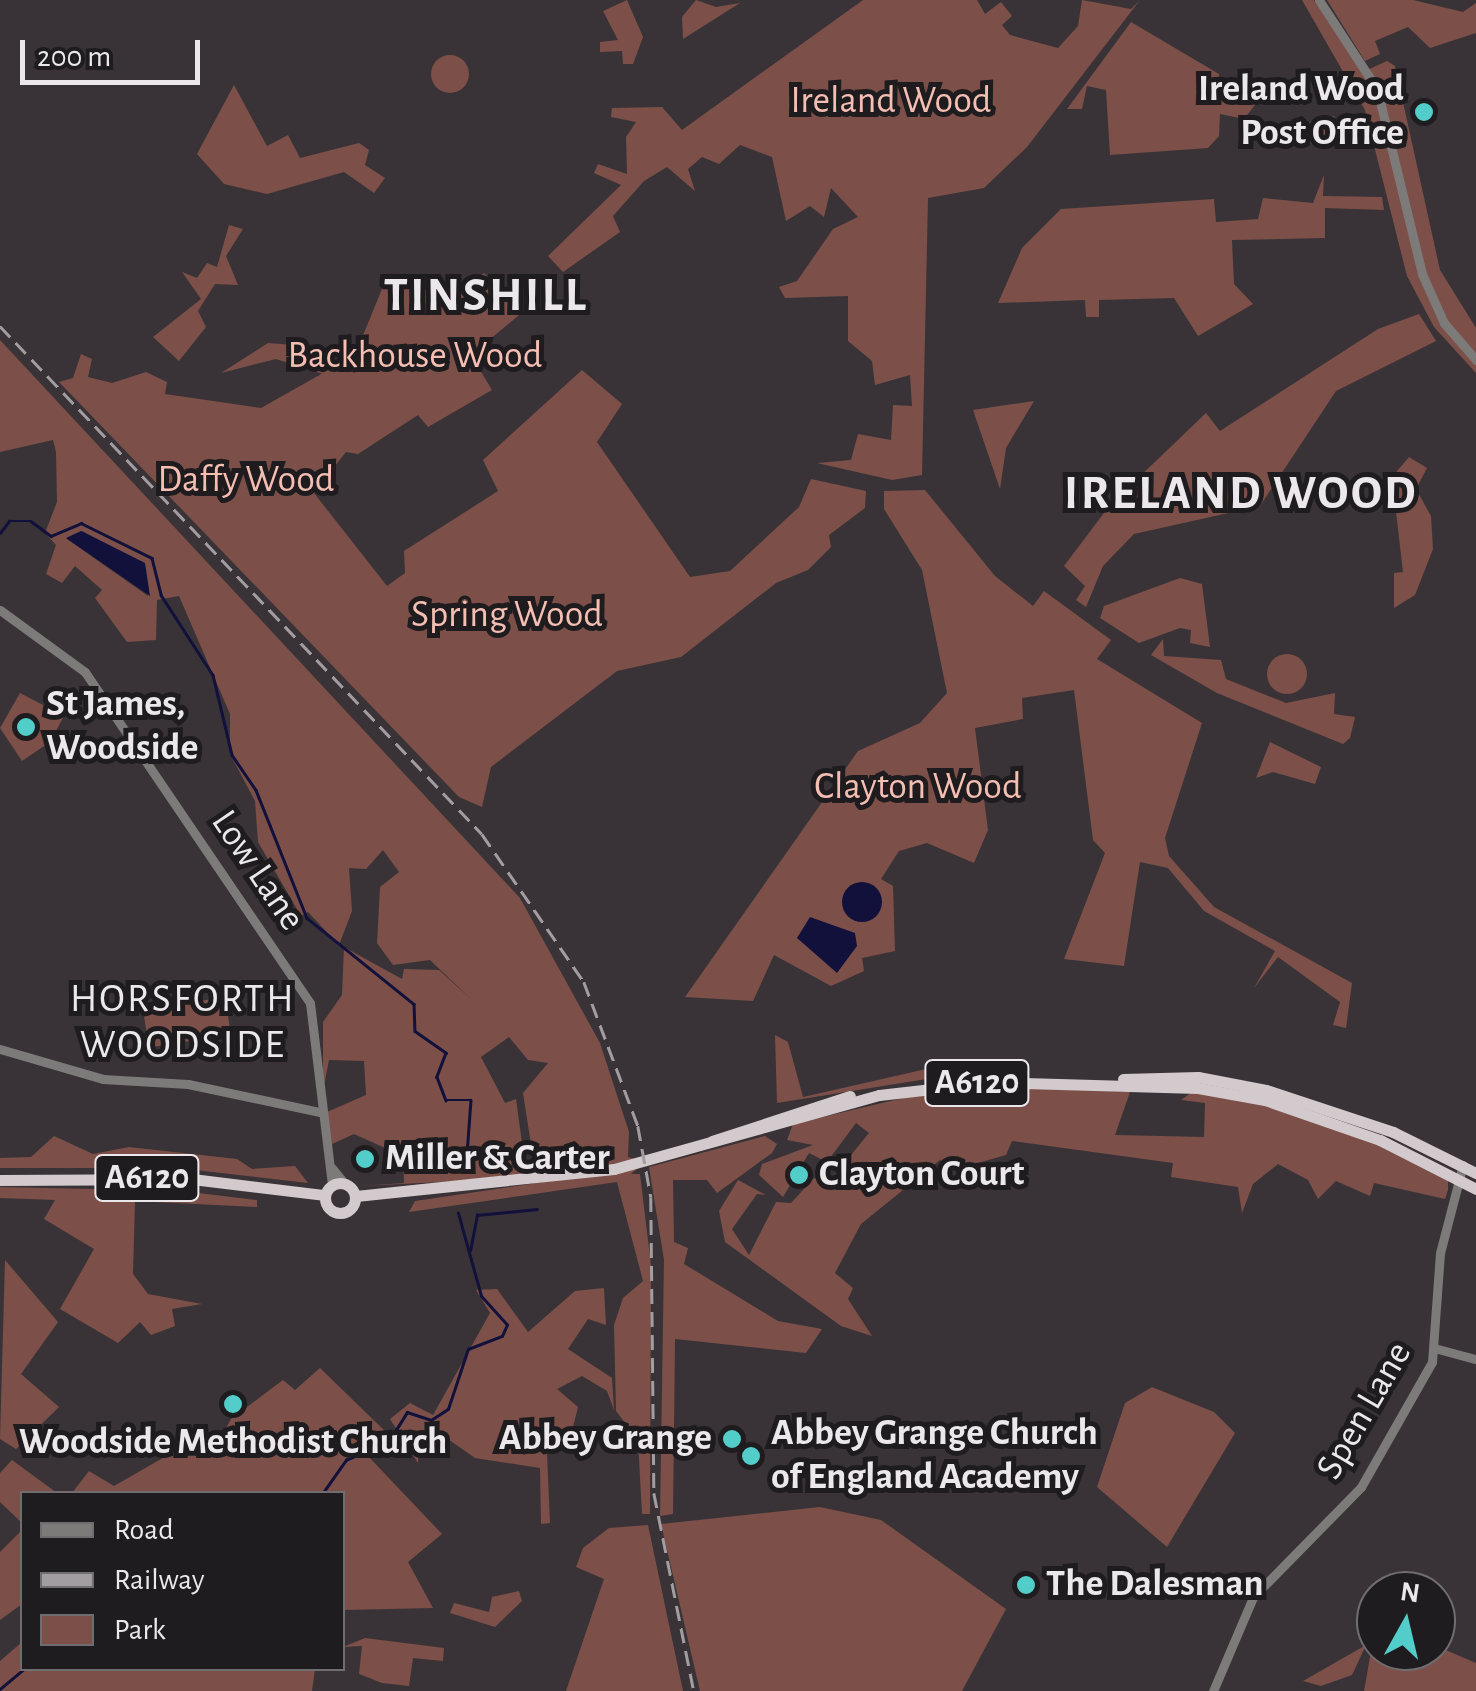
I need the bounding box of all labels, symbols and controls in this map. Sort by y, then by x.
scale bar [25,20,205,82]
text: 200 m [37,42,111,72]
place label: Ireland Wood Post Office [1198,67,1404,156]
park label: Ireland Wood [791,79,991,125]
marker: Ireland Wood Post Office [1413,101,1435,123]
district label: TINSHILL [384,268,588,326]
park label: Backhouse Wood [288,334,542,380]
park label: Daffy Wood [157,458,335,504]
district label: IRELAND WOOD [1064,466,1418,524]
park label: Spring Wood [411,593,603,639]
place label: St James, Woodside [46,682,198,772]
marker: St James, Woodside [15,716,37,738]
park label: Clayton Wood [814,765,1022,811]
street label: Low Lane [200,802,314,940]
district label: HORSFORTH WOODSIDE [70,975,296,1069]
road number: A6120 [922,1053,1032,1113]
place label: Miller & Carter [385,1136,610,1182]
road number: A6120 [92,1148,202,1208]
marker: Miller & Carter [354,1148,376,1170]
place label: Clayton Court [819,1152,1024,1198]
marker: Clayton Court [788,1164,810,1186]
street label: Spen Lane [1308,1334,1422,1488]
marker: Woodside Methodist Church [222,1393,244,1415]
place label: Abbey Grange Church of England Academy [771,1411,1098,1500]
place label: Abbey Grange [499,1416,712,1462]
place label: Woodside Methodist Church [19,1420,447,1466]
marker: Abbey Grange [721,1428,743,1450]
marker: Abbey Grange Church of England Academy [740,1445,762,1467]
legend [20,1491,345,1671]
text: Road [114,1515,174,1545]
place label: The Dalesman [1046,1562,1264,1608]
text: Railway [114,1565,205,1595]
north arrow [1356,1571,1456,1671]
marker: The Dalesman [1015,1574,1037,1596]
text: N [1398,1578,1421,1608]
text: Park [114,1615,166,1645]

